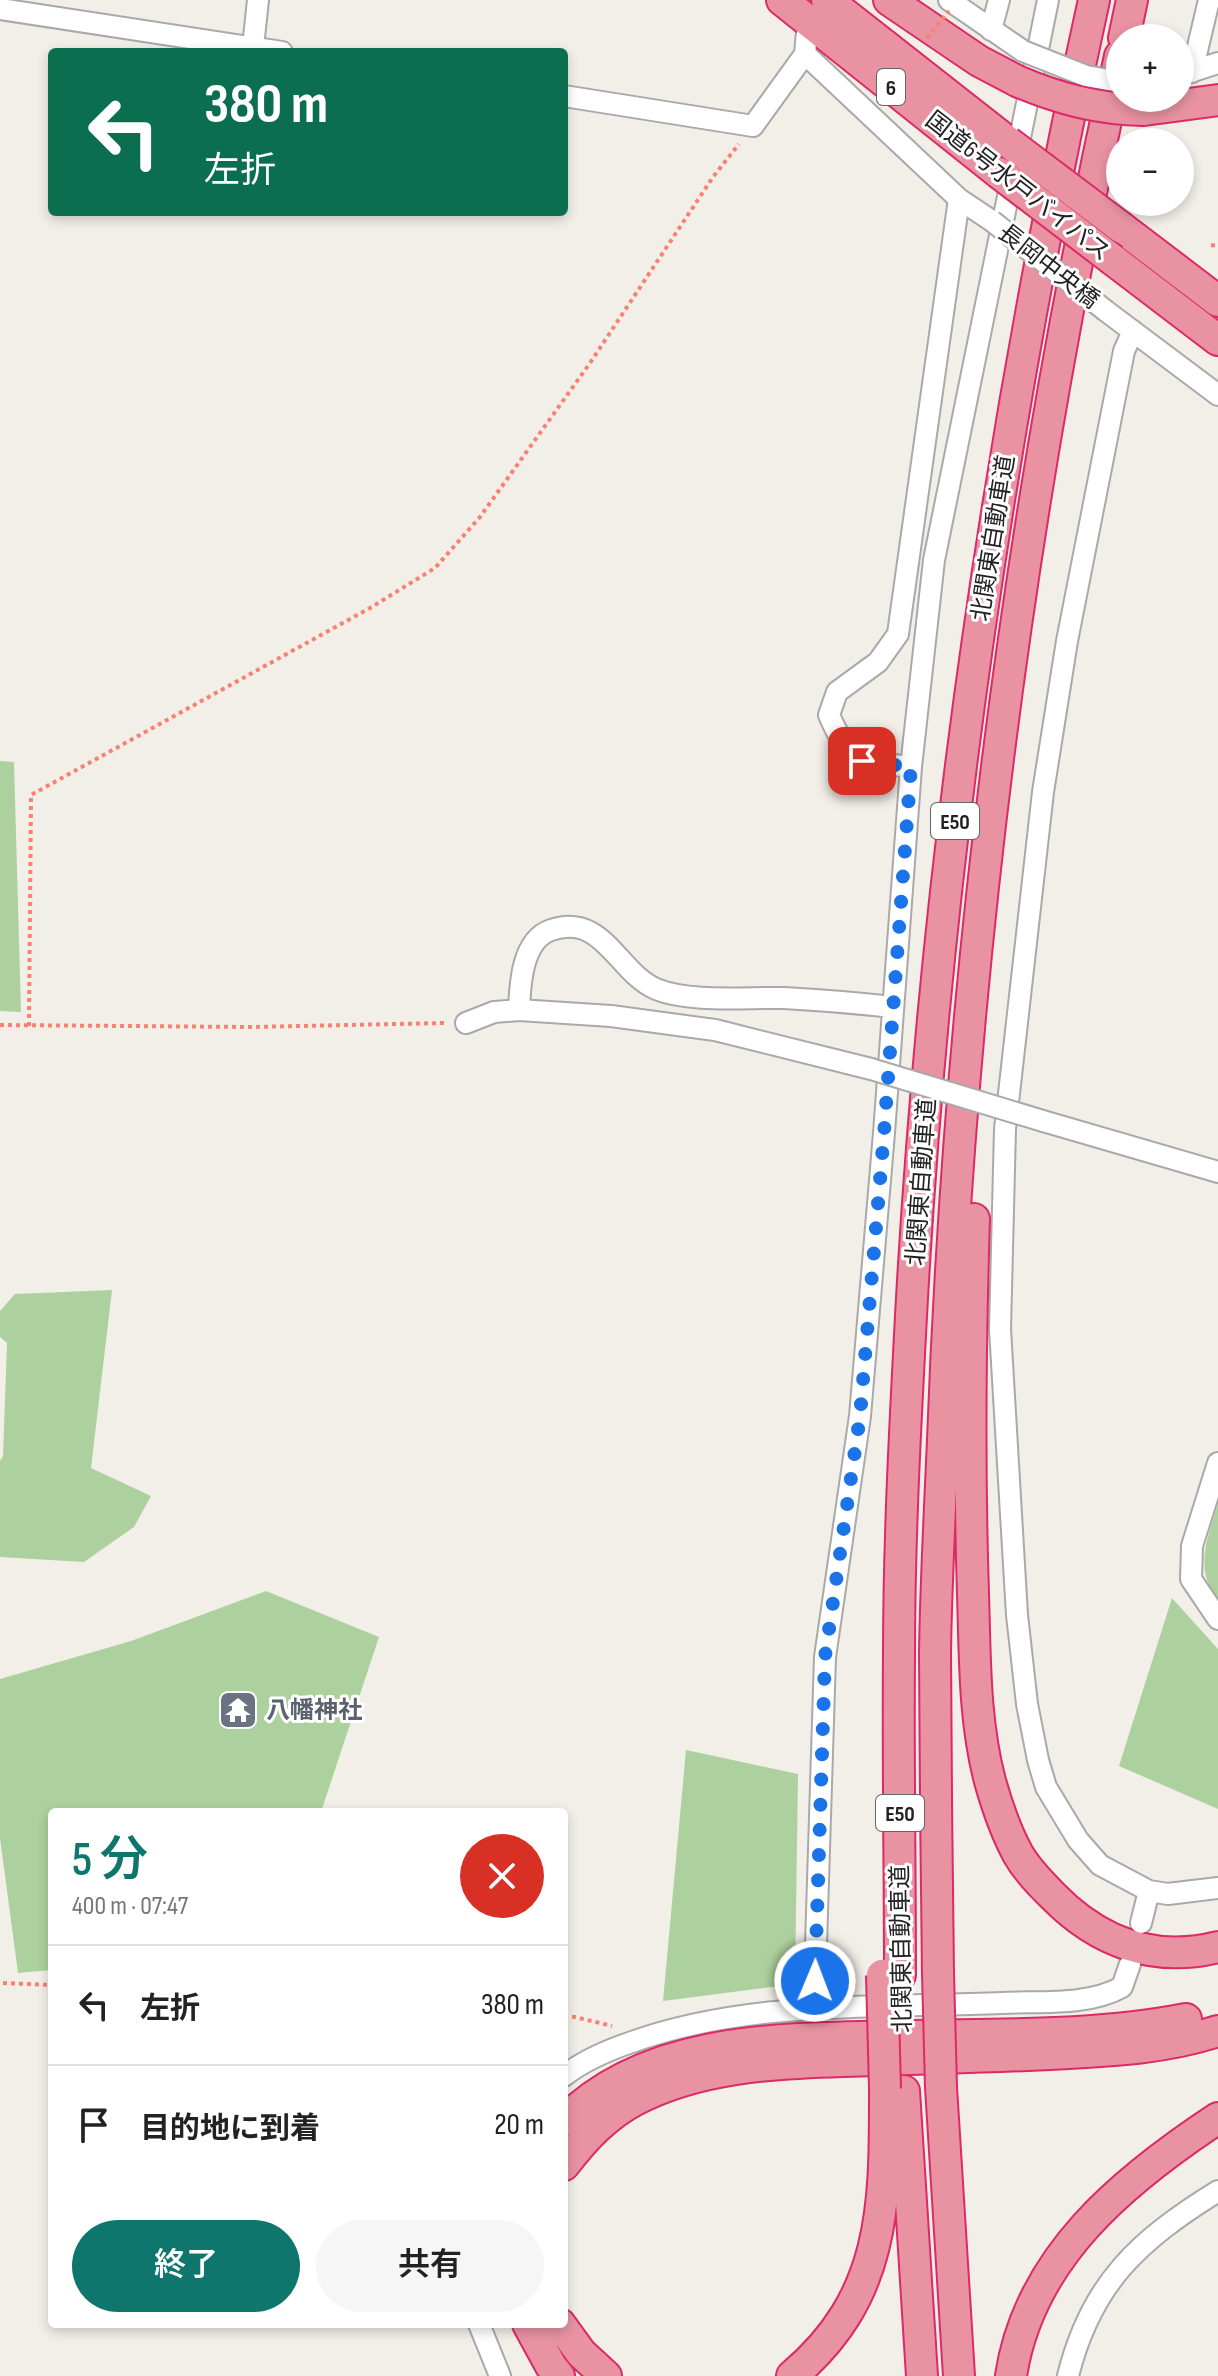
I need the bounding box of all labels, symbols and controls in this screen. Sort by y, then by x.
map controls [1106,24,1194,216]
button: + [1106,24,1194,112]
road number: 6 [877,69,905,105]
text: 380 m [204,72,328,139]
icon: left [72,80,176,184]
street label: 国道6号水戸バイパス [920,105,1116,267]
button: − [1106,128,1194,216]
text: 左折 [204,150,276,193]
street label: 長岡中央橋 [992,218,1105,315]
street label: 北関東自動車道 [966,453,1021,623]
pin [828,727,896,795]
icon: arrive [840,739,884,783]
road number: E50 [931,803,979,839]
street label: 北関東自動車道 [901,1097,942,1267]
temple icon: 八幡神社 [217,1689,259,1731]
place label: 八幡神社 [266,1696,362,1725]
road number: E50 [876,1795,924,1831]
text: 5 分 [72,1832,148,1889]
button: close [460,1834,544,1918]
street label: 北関東自動車道 [886,1865,917,2033]
text: 400 m · 07:47 [72,1891,188,1922]
position arrow [773,1939,857,2023]
icon: left [72,1983,116,2027]
text: 380 m [481,1987,544,2023]
text: 左折 [140,1991,200,2027]
icon: arrive [72,2103,116,2147]
text: 20 m [494,2107,544,2143]
text: 目的地に到着 [140,2111,320,2147]
button: 終了 [72,2220,300,2312]
button: 共有 [316,2220,544,2312]

